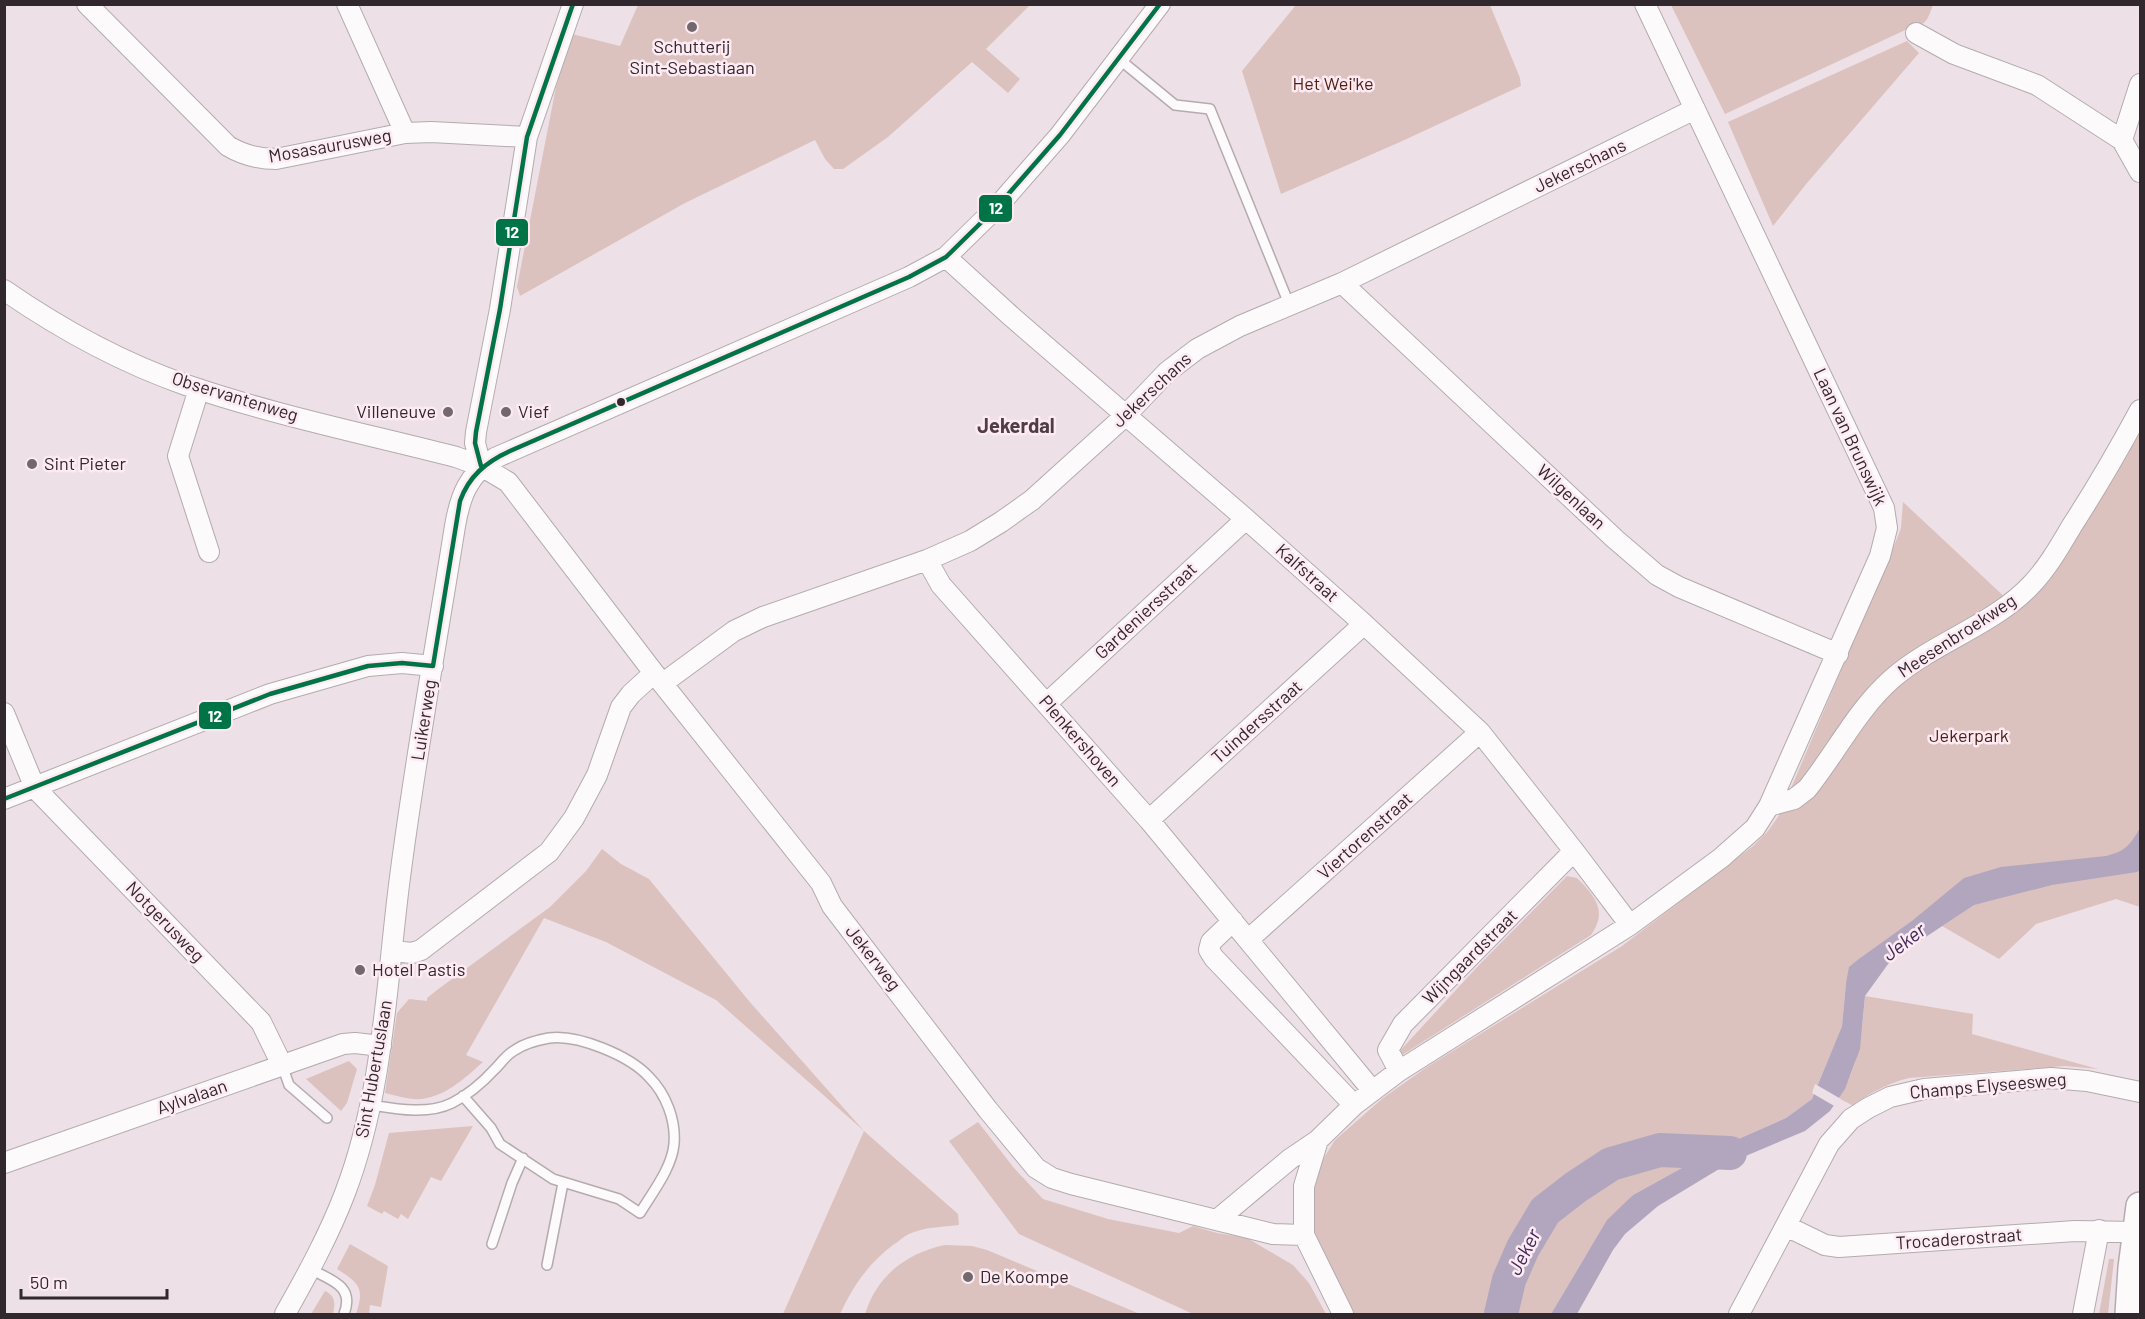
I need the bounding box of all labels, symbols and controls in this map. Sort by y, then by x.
marker: Schutterij Sint-Sebastiaan [685,20,699,34]
place label: Schutterij Sint-Sebastiaan [629,35,755,78]
park label: Het Wei'ke [1292,72,1374,94]
street label: Mosasaurusweg [267,123,393,167]
street label: Jekerschans [1530,133,1629,197]
line badge: 12 [978,194,1013,223]
text: 12 [989,198,1003,217]
line badge: 12 [495,218,529,247]
text: 12 [505,222,519,241]
street label: Jekerschans [1107,347,1195,431]
street label: Laan van Brunswijk [1809,364,1892,509]
street label: Observantenweg [169,366,301,426]
unlabelled marker [615,396,627,408]
place label: Villeneuve [356,400,436,422]
place label: Vief [518,400,549,422]
marker: Villeneuve [441,405,455,419]
marker: Vief [499,405,513,419]
district label: Jekerdal [977,413,1055,437]
place label: Sint Pieter [44,452,127,474]
marker: Sint Pieter [25,457,39,471]
street label: Wilgenlaan [1533,459,1611,534]
street label: Kalfstraat [1272,538,1344,606]
street label: Gardeniersstraat [1090,557,1201,663]
street label: Meesenbroekweg [1893,589,2020,682]
street label: Tuindersstraat [1207,675,1306,768]
street label: Luikerweg [406,678,440,762]
street label: Plenkershoven [1035,690,1126,791]
line badge: 12 [198,701,232,730]
text: 12 [208,706,222,725]
park label: Jekerpark [1929,724,2009,746]
street label: Viertorenstraat [1312,787,1416,884]
street label: Notgerusweg [122,876,210,966]
street label: Wijngaardstraat [1417,904,1521,1008]
water label: Jeker [1877,917,1931,965]
street label: Jekerweg [841,920,906,995]
place label: Hotel Pastis [372,958,465,980]
marker: Hotel Pastis [353,963,367,977]
street label: Sint Hubertuslaan [350,998,396,1139]
street label: Champs Elyseesweg [1909,1067,2067,1103]
street label: Aylvalaan [154,1074,230,1118]
street label: Trocaderostraat [1895,1223,2023,1253]
water label: Jeker [1501,1224,1545,1279]
scale bar [21,1262,166,1300]
place label: De Koompe [980,1265,1069,1287]
marker: De Koompe [961,1270,975,1284]
text: 50 m [30,1271,68,1293]

